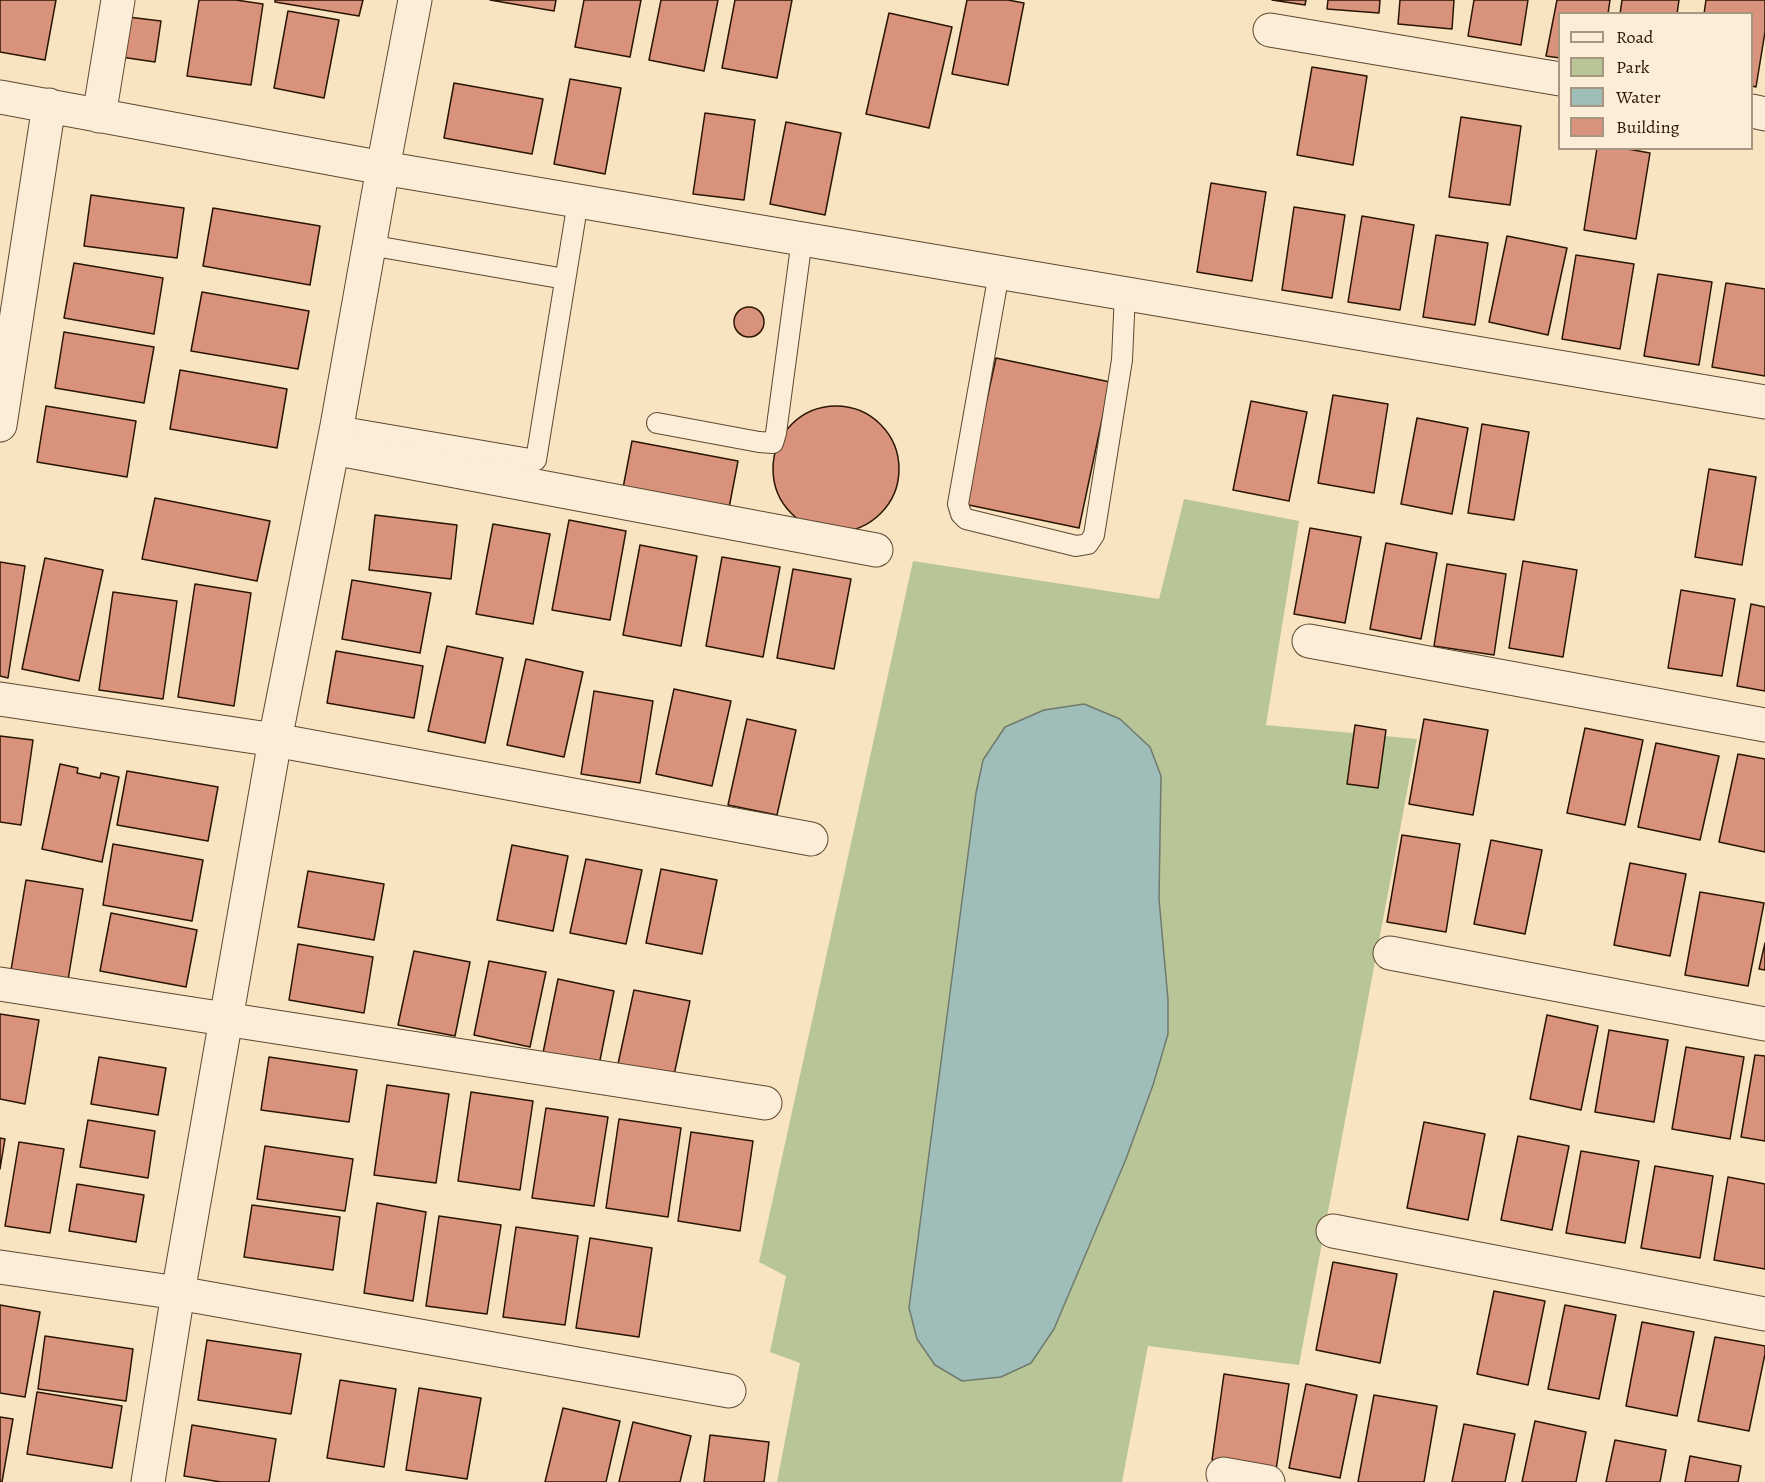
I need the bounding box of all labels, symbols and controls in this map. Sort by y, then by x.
legend [1558,12,1753,150]
text: Road [1616,25,1653,49]
text: Park [1616,55,1650,79]
text: Water [1616,85,1661,109]
text: Building [1616,115,1680,139]

